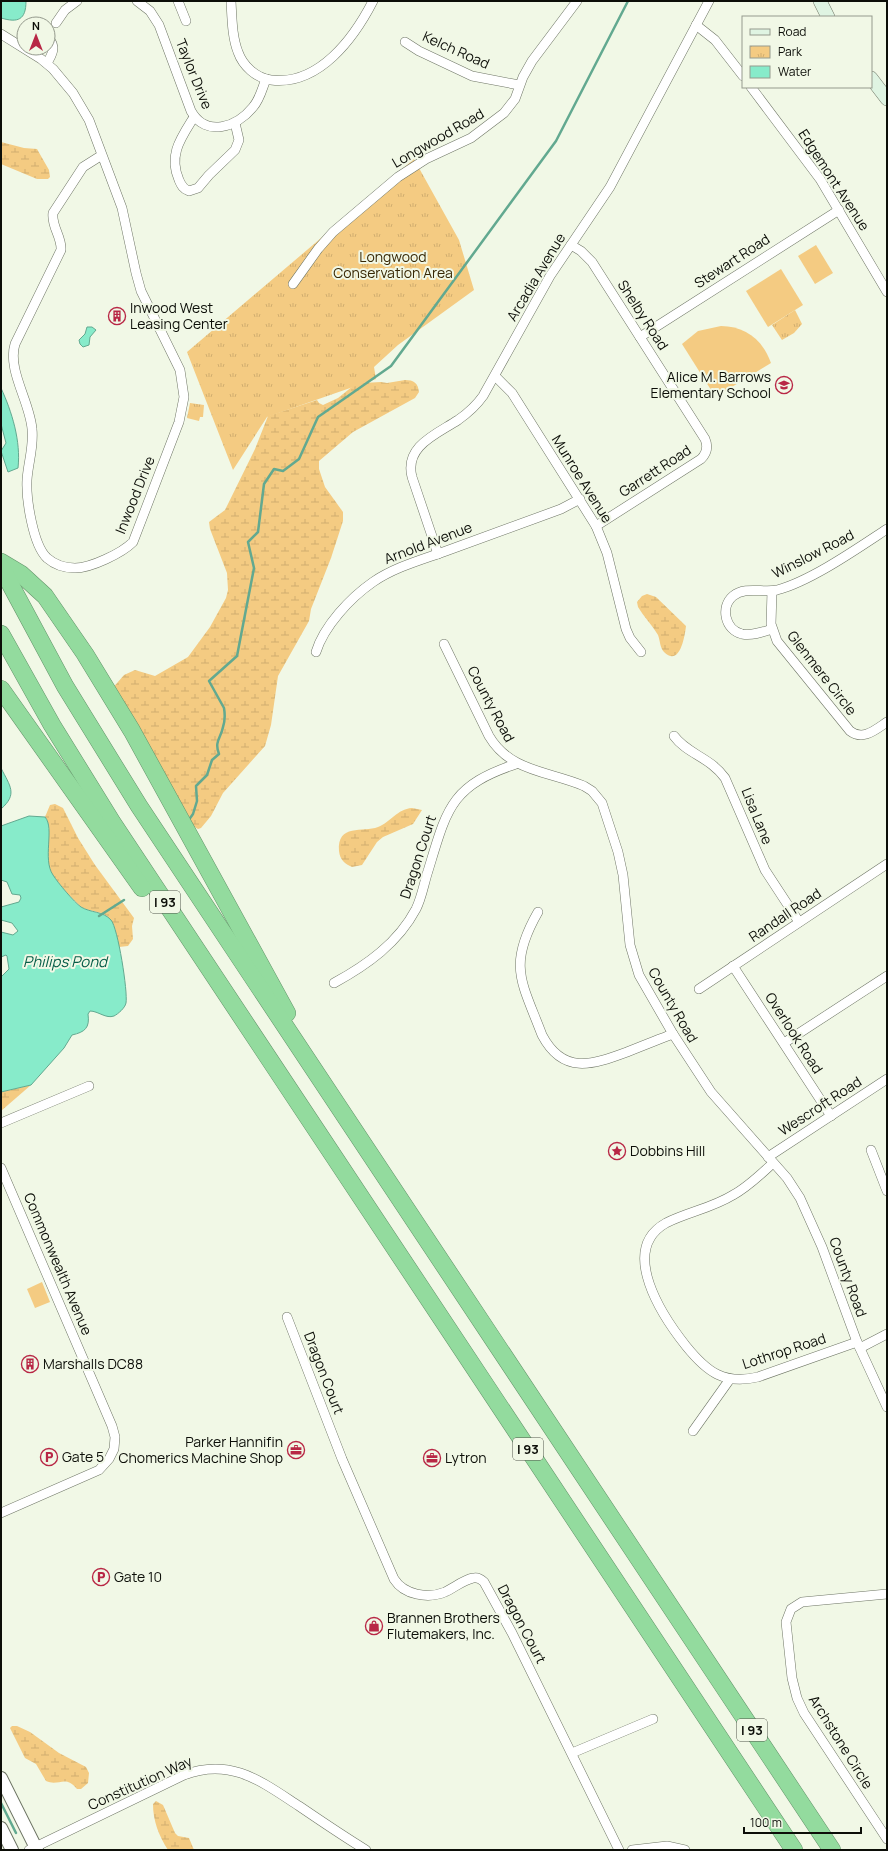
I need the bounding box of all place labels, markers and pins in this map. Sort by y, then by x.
place label: Inwood West Leasing Center [130,298,228,333]
building icon: Inwood West Leasing Center [107,306,127,326]
place label: Alice M. Barrows Elementary School [651,367,771,402]
school or university icon: Alice M. Barrows Elementary School [774,375,794,395]
place icon: Dobbins Hill [607,1141,627,1161]
place label: Dobbins Hill [630,1141,705,1160]
building icon: Marshalls DC88 [20,1354,40,1374]
place label: Marshalls DC88 [43,1354,143,1373]
place label: Parker Hannifin Chomerics Machine Shop [119,1432,283,1467]
office icon: Parker Hannifin Chomerics Machine Shop [286,1440,306,1460]
parking icon: Gate 5 [39,1447,59,1467]
place label: Gate 5 [62,1447,104,1466]
office icon: Lytron [422,1448,442,1468]
place label: Lytron [445,1448,487,1467]
parking icon: Gate 10 [91,1567,111,1587]
place label: Gate 10 [114,1567,162,1586]
place label: Brannen Brothers Flutemakers, Inc. [387,1608,500,1643]
shop icon: Brannen Brothers Flutemakers, Inc. [364,1616,384,1636]

